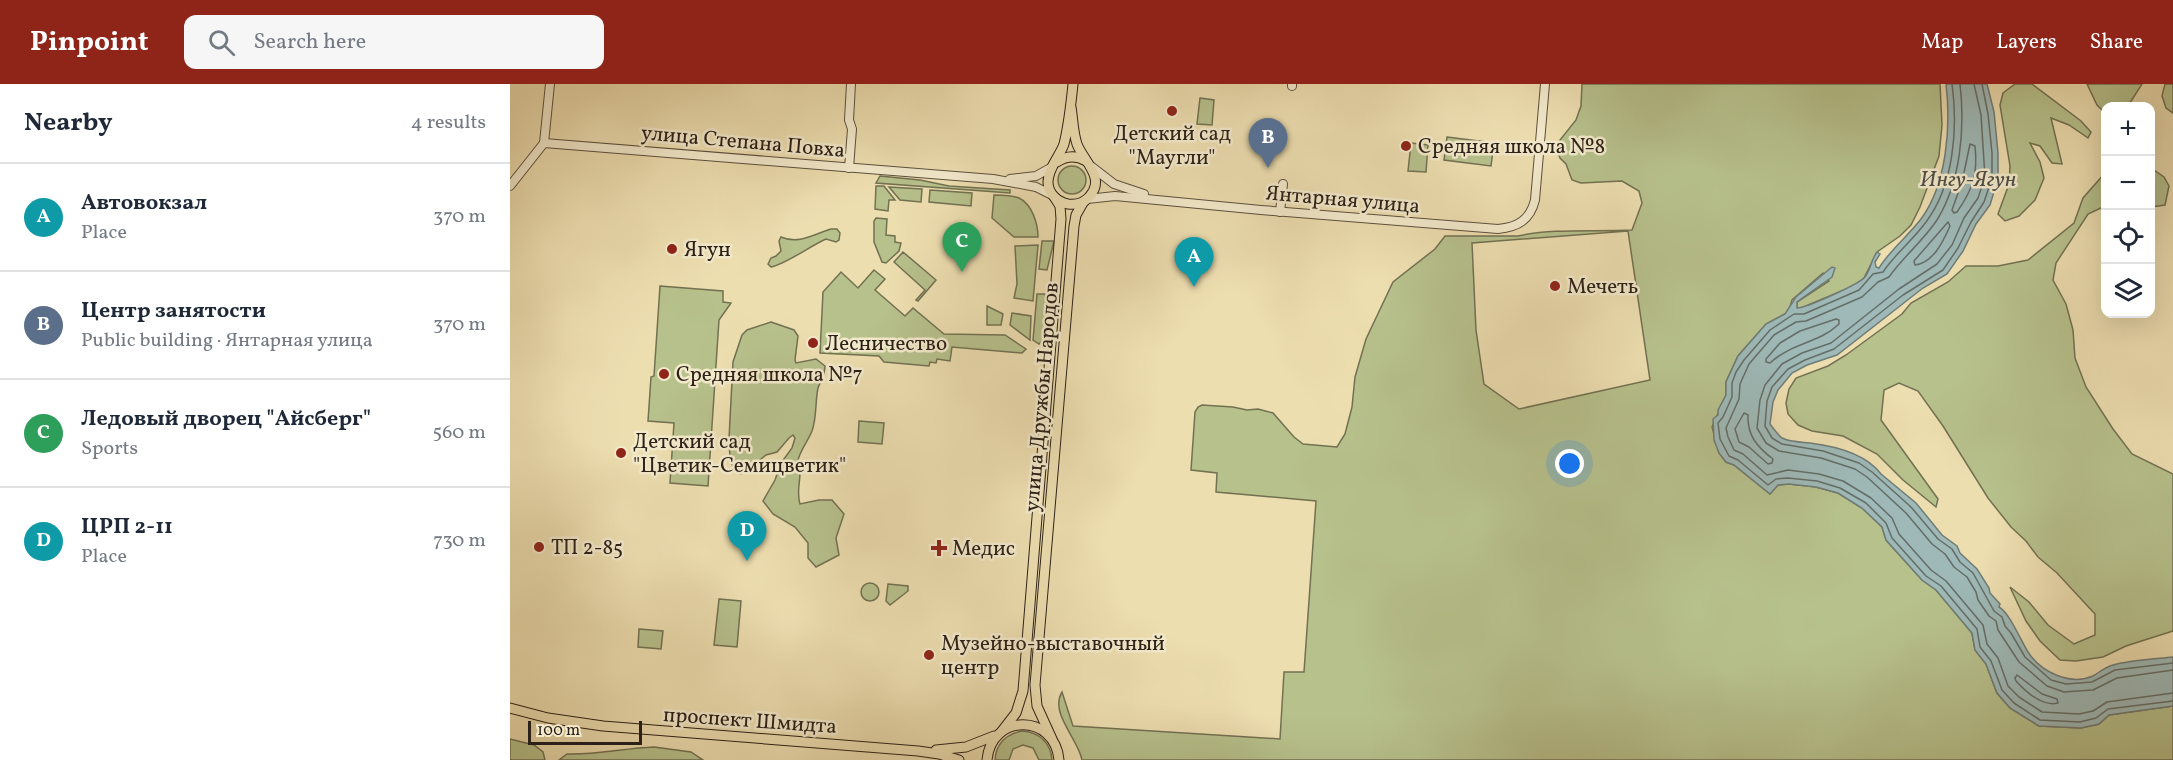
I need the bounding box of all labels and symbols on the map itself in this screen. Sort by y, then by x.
marker: Детский сад "Маугли" [1165,104,1179,118]
pin: B [1248,118,1287,168]
street label: улица Степана Повха [640,119,846,166]
place label: Детский сад "Маугли" [1113,120,1231,173]
place label: Средняя школа №8 [1418,133,1605,162]
marker: Средняя школа №8 [1399,139,1413,153]
water label: Ингу-Ягун [1920,165,2016,196]
street label: Янтарная улица [1264,179,1421,222]
pin: C [942,222,982,272]
place label: Ягун [684,236,731,265]
pin: A [1174,238,1214,287]
marker: Ягун [665,242,679,256]
place label: Мечеть [1567,273,1638,302]
marker: Мечеть [1548,279,1562,293]
street label: улица Дружбы Народов [1018,281,1067,513]
place label: Лесничество [825,330,947,359]
marker: Лесничество [806,336,820,350]
place label: Средняя школа №7 [676,361,863,390]
marker: Средняя школа №7 [657,367,671,381]
place label: Детский сад "Цветик-Семицветик" [633,428,846,481]
marker: Детский сад "Цветик-Семицветик" [614,446,628,460]
your location [1555,449,1584,478]
pin: D [728,512,766,561]
place label: ТП 2-85 [551,534,623,563]
place label: Медис [952,535,1015,564]
marker: Медис [930,539,948,557]
marker: ТП 2-85 [532,540,546,554]
place label: Музейно-выставочный центр [941,630,1165,683]
marker: Музейно-выставочный центр [922,648,936,662]
street label: проспект Шмидта [662,701,838,742]
scale bar [528,718,642,746]

